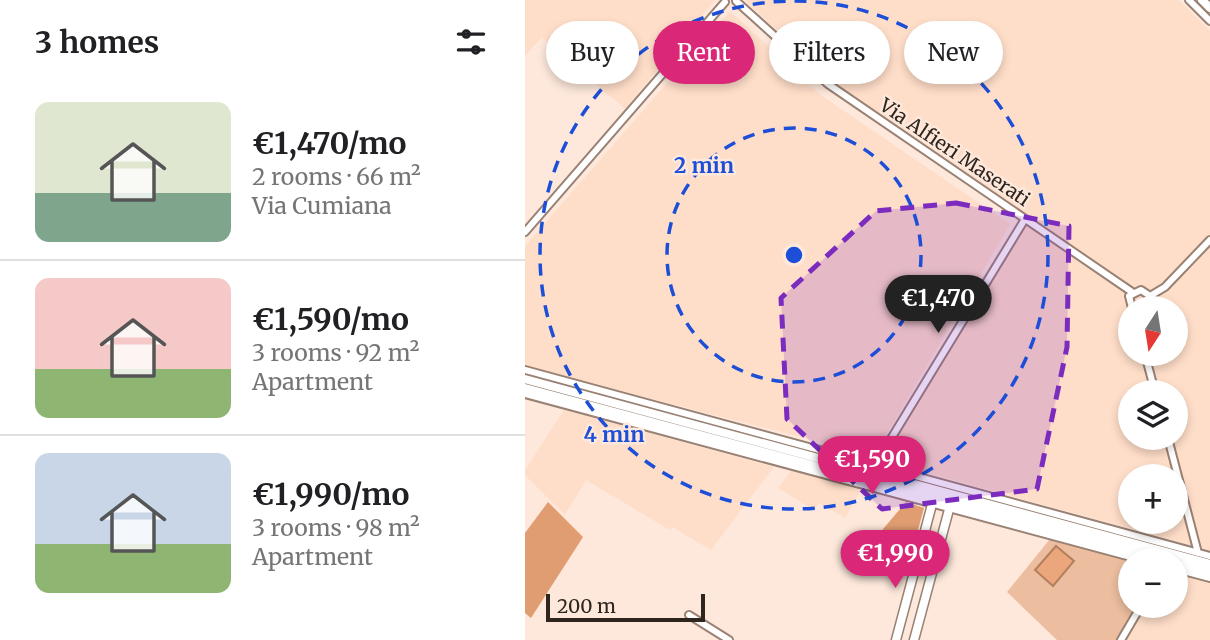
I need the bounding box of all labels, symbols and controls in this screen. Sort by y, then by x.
chip: Buy [546,21,639,84]
chip: Rent [653,21,755,84]
chip: Filters [769,21,890,84]
chip: New [904,21,1003,84]
text: 3 homes [35,23,159,61]
icon: filters [452,23,490,61]
street label: Via Alfieri Maserati [874,92,1035,211]
text: €1,470/mo [252,124,407,162]
icon: home [91,130,175,214]
text: 2 min [674,152,734,179]
text: 2 rooms · 66 m² [252,162,421,191]
text: Via Cumiana [252,191,392,220]
centre of rings [782,243,806,267]
pin: €1,470 [881,276,995,335]
text: €1,470 [901,283,975,312]
north arrow [1118,296,1188,366]
map controls [1118,296,1188,618]
text: €1,590/mo [252,300,409,338]
icon: home [91,306,175,390]
text: 3 rooms · 92 m² [252,338,419,367]
text: Apartment [252,367,373,396]
button: layers [1118,380,1188,450]
text: 4 min [584,421,644,448]
pin: €1,590 [815,436,929,496]
text: €1,590 [834,444,910,473]
button: + [1118,464,1188,534]
text: €1,990/mo [252,475,409,513]
icon: home [91,481,175,565]
text: 3 rooms · 98 m² [252,513,420,542]
pin: €1,990 [838,530,952,590]
text: €1,990 [857,538,933,567]
text: Apartment [252,542,373,571]
button: − [1118,548,1188,618]
scale bar [546,591,705,623]
text: 200 m [557,594,616,618]

